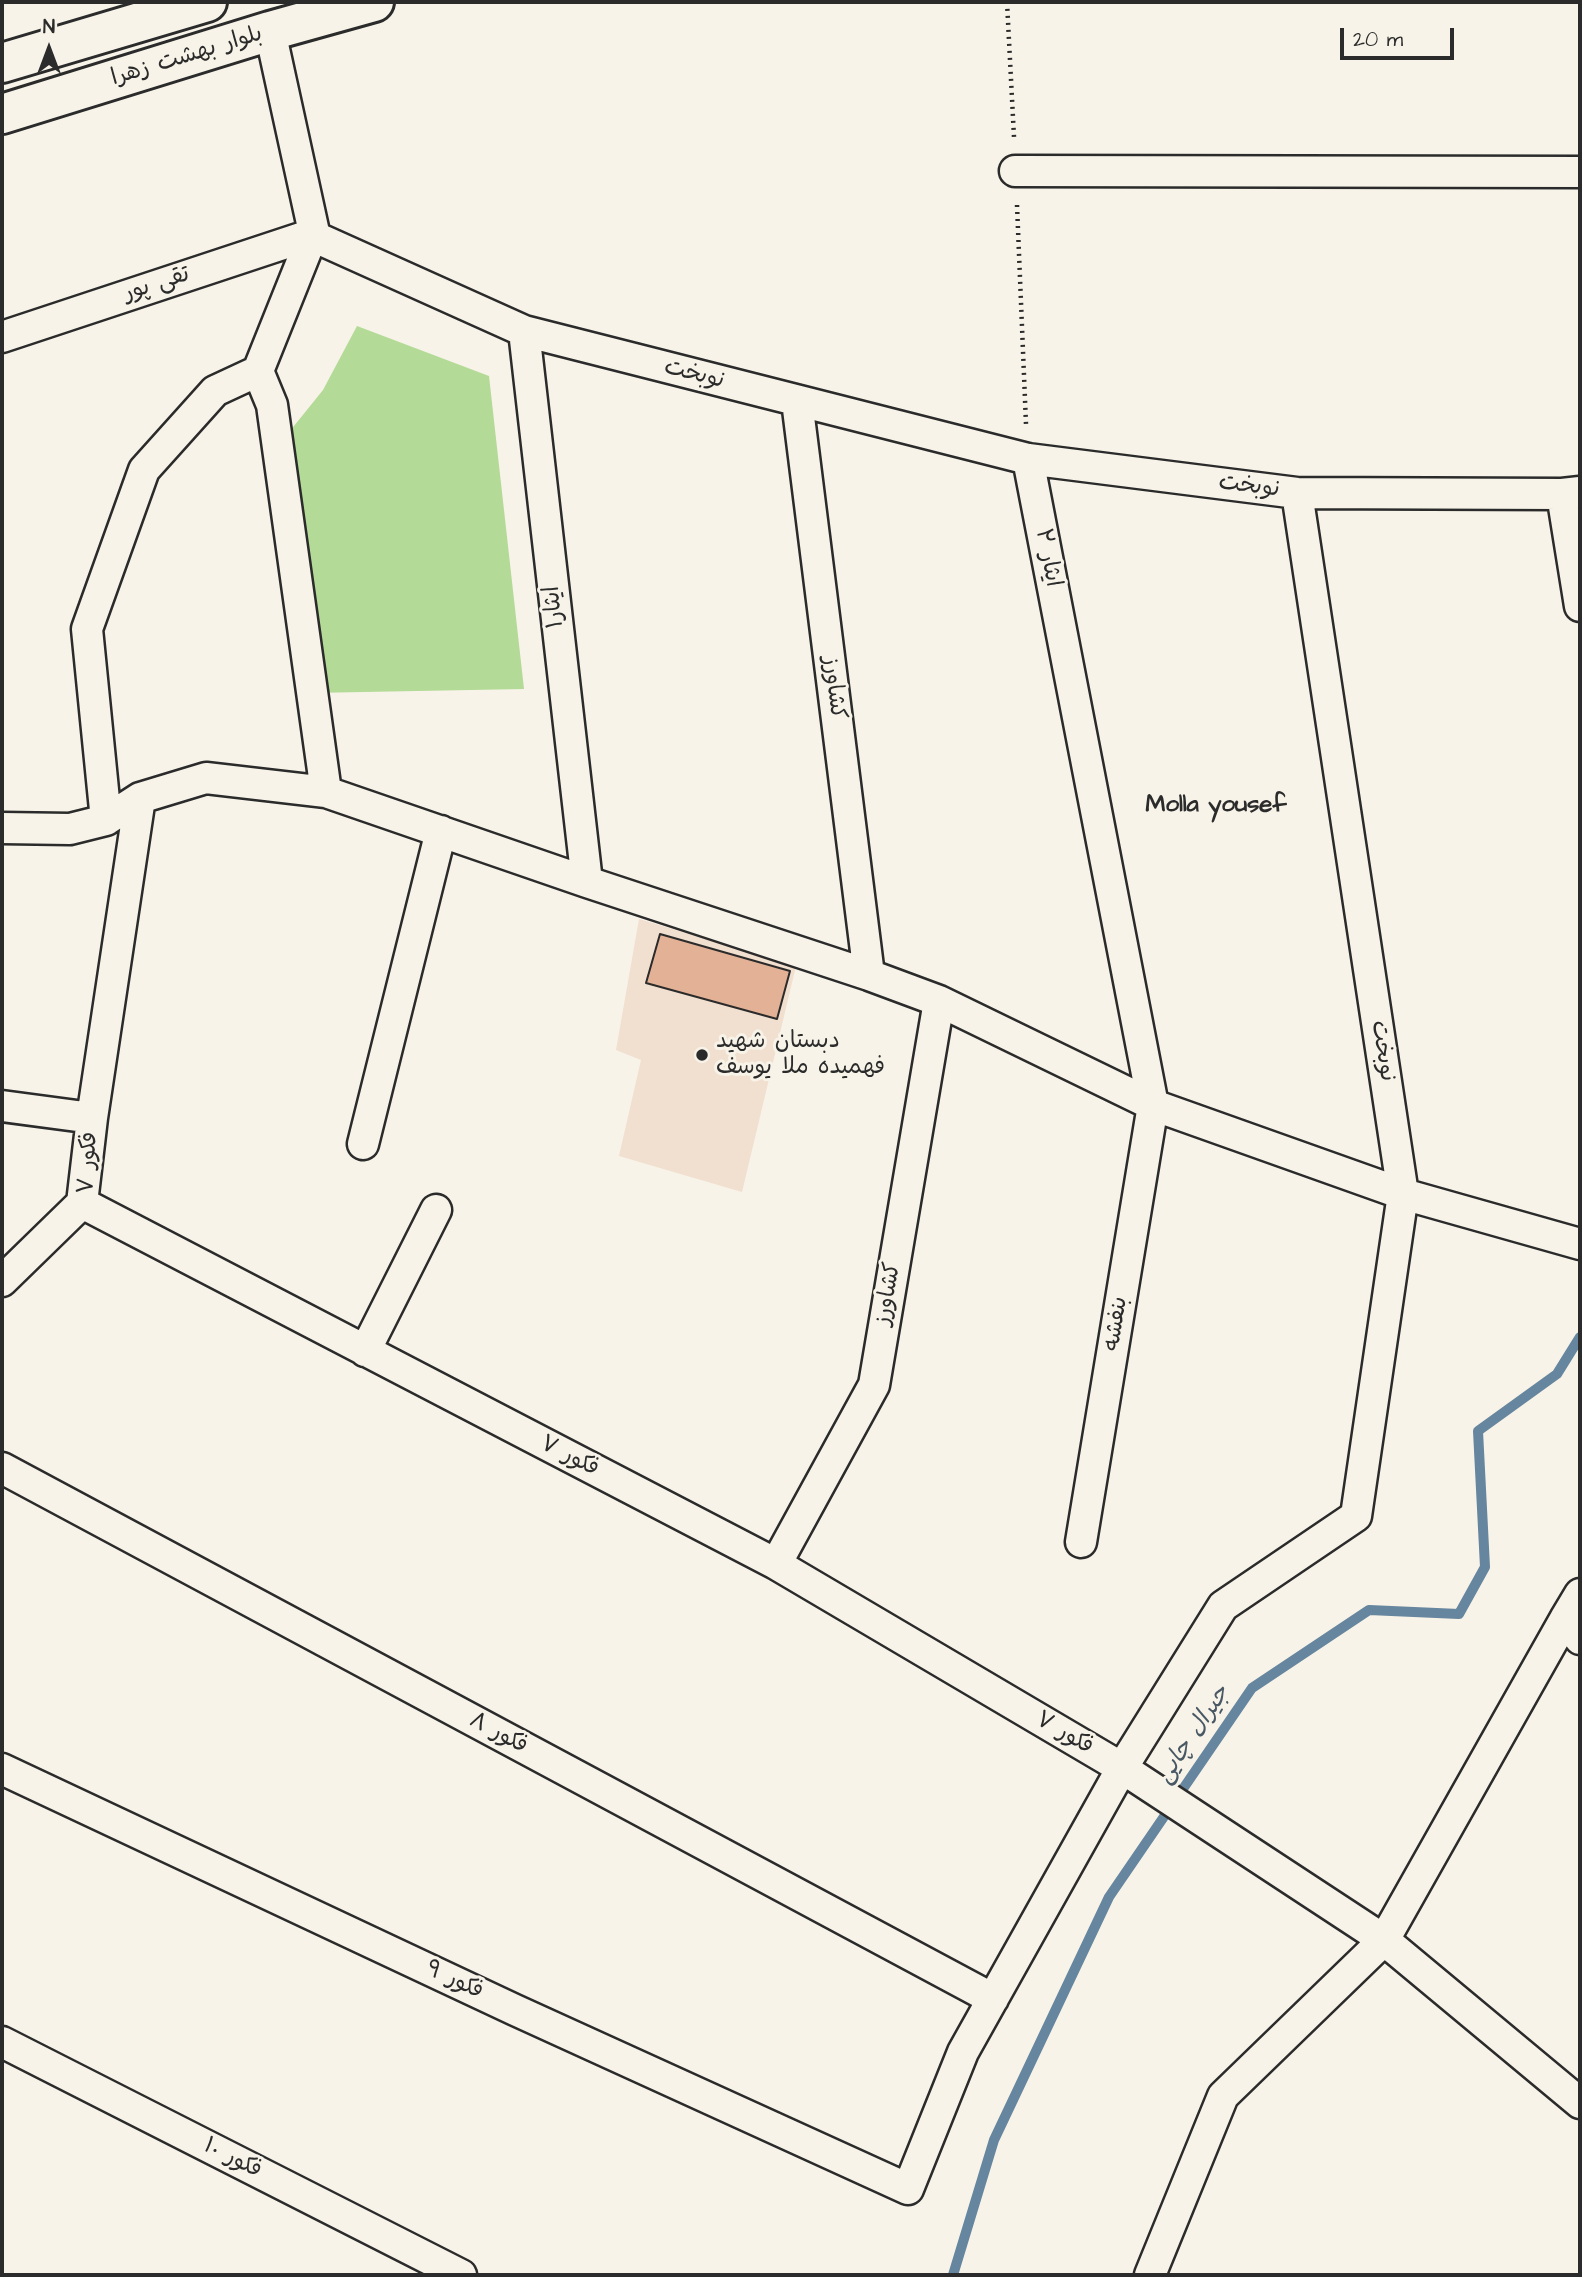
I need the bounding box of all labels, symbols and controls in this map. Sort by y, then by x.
north arrow [14,14,84,84]
text: N [43,14,55,41]
scale bar [1344,14,1458,58]
street label: بلوار بهشت زهرا [108,21,266,93]
text: 20 m [1353,25,1403,54]
street label: تقی پور [121,261,193,309]
street label: نوبخت [661,354,727,396]
street label: نوبخت [1217,470,1281,504]
street label: ایثار ۲ [1028,526,1066,590]
street label: ایثار۱ [539,584,571,630]
street label: کشاورز [815,655,851,721]
district label: Molla yousef [1146,792,1286,820]
street label: نوبخت [1364,1019,1400,1083]
place label: دبستان شهید فهمیده ملا یوسف [716,1028,885,1082]
marker: دبستان شهید فهمیده ملا یوسف [694,1047,710,1063]
street label: فکور ۷ [73,1131,105,1195]
street label: کشاورز [870,1260,908,1328]
street label: بنفشه [1099,1295,1135,1353]
street label: فکور ۷ [535,1431,603,1483]
water label: جیرال چایی [1151,1681,1237,1789]
street label: فکور ۷ [1030,1706,1098,1762]
street label: فکور ۸ [464,1707,532,1761]
street label: فکور ۹ [421,1956,487,2006]
street label: فکور ۱۰ [198,2133,266,2185]

